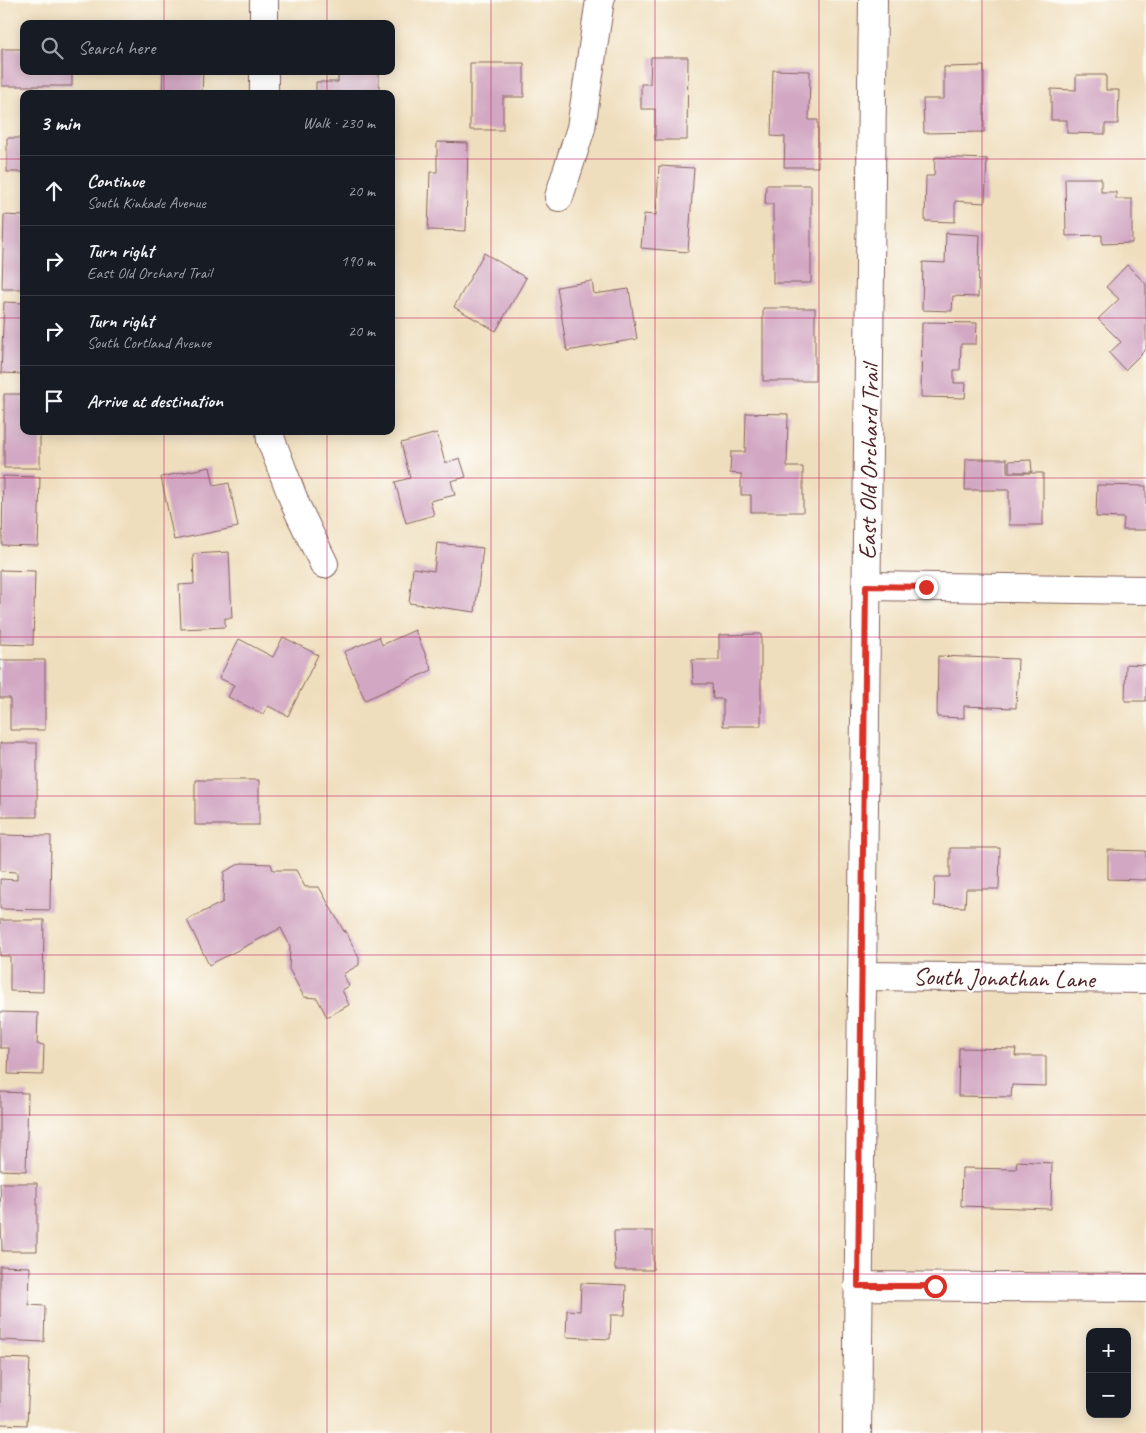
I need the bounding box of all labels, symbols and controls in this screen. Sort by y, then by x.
search box [20,20,395,75]
icon: search [38,34,66,62]
text: Search here [78,36,155,60]
text: 3 min [40,110,80,136]
text: Walk · 230 m [303,113,375,133]
text: Continue [87,169,144,193]
icon: ahead [40,177,68,205]
text: 20 m [348,181,375,201]
text: South Kinkade Avenue [87,193,206,213]
text: Turn right [87,239,154,263]
icon: right [40,247,68,275]
text: 190 m [341,251,375,271]
text: East Old Orchard Trail [87,263,212,283]
text: Turn right [87,309,154,333]
icon: right [40,317,68,345]
text: 20 m [348,321,375,341]
text: South Cortland Avenue [87,333,211,353]
street label: East Old Orchard Trail [851,359,887,560]
icon: arrive [40,387,68,415]
text: Arrive at destination [87,389,223,413]
route end [915,576,938,599]
street label: South Jonathan Lane [913,960,1097,996]
route start [924,1275,947,1298]
map controls [1086,1328,1131,1418]
button: + [1086,1328,1131,1373]
button: − [1086,1373,1131,1418]

